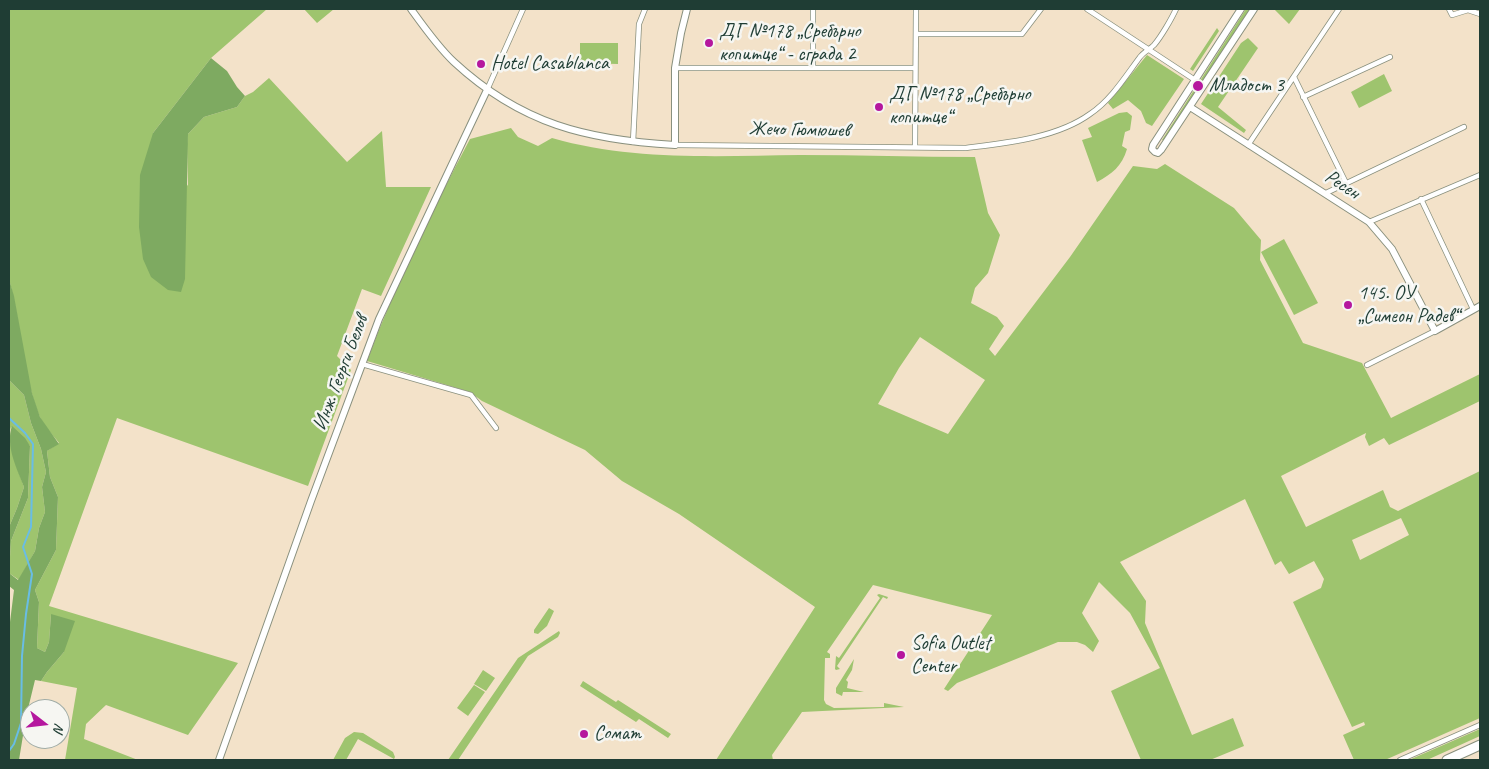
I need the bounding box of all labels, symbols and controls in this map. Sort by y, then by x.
place label: ДГ №178 „Сребърно копитце“ - сграда 2 [719,20,860,67]
marker: ДГ №178 „Сребърно копитце“ - сграда 2 [703,37,715,49]
place label: Hotel Casablanca [491,52,609,76]
marker: Hotel Casablanca [475,58,487,70]
place label: Младост 3 [1209,74,1284,98]
marker: Младост 3 [1191,79,1205,93]
place label: ДГ №178 „Сребърно копитце“ [889,83,1030,130]
marker: ДГ №178 „Сребърно копитце“ [873,101,885,113]
street label: Жечо Гюмюшев [748,117,850,143]
street label: Ресен [1320,165,1364,205]
place label: 145. ОУ „Симеон Радев“ [1358,282,1458,329]
marker: 145. ОУ „Симеон Радев“ [1342,299,1354,311]
street label: Инж. Георги Белов [308,312,374,434]
place label: Sofia Outlet Center [911,632,990,679]
marker: Sofia Outlet Center [895,649,907,661]
north arrow [20,699,70,749]
text: N [50,721,68,735]
place label: Сомат [594,722,641,746]
marker: Сомат [578,728,590,740]

